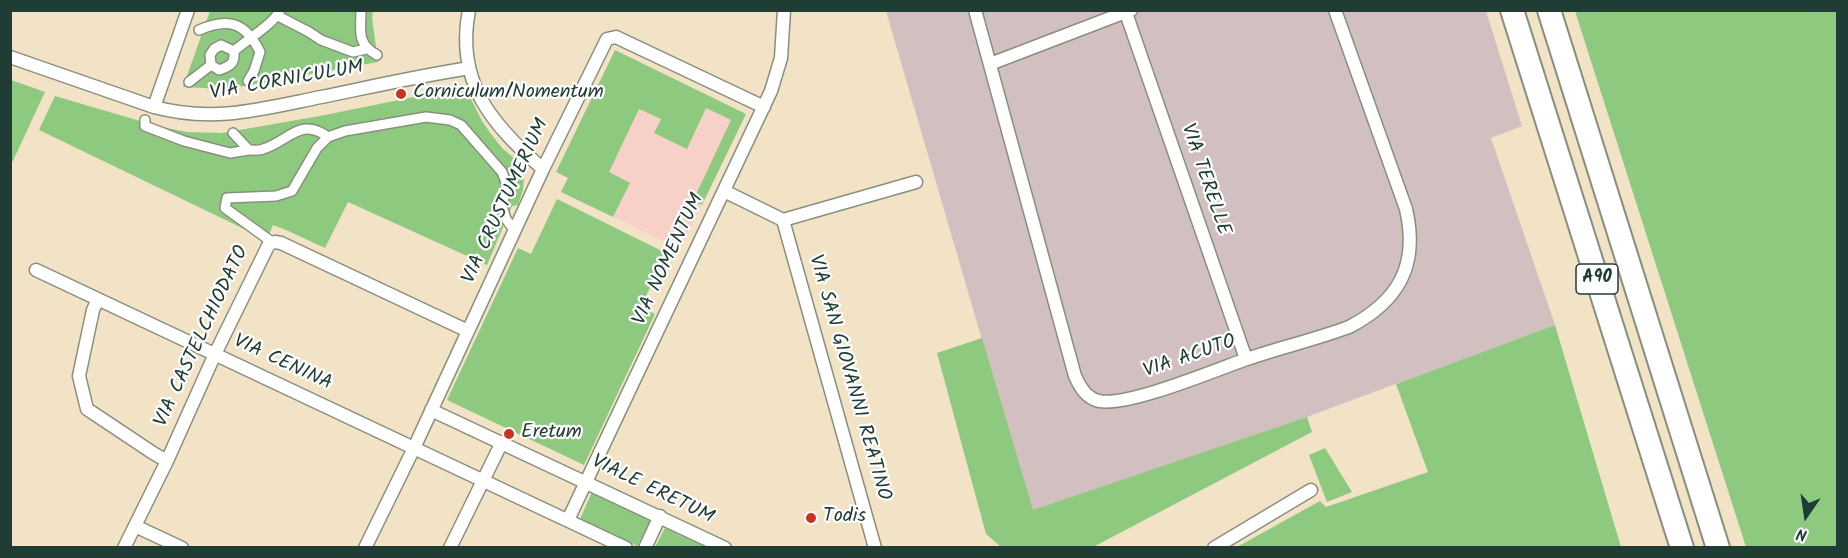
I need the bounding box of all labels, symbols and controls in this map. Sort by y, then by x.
street label: VIA CORNICULUM [208,57,366,107]
place label: Corniculum/Nomentum [413,82,604,106]
marker: Corniculum/Nomentum [394,87,408,101]
street label: VIA CRUSTUMERIUM [458,116,556,288]
street label: VIA TERELLE [1174,121,1234,239]
street label: VIA NOMENTUM [629,190,711,330]
street label: VIA CASTELCHIODATO [151,243,255,431]
street label: VIA SAN GIOVANNI REATINO [801,252,895,504]
road number: A90 [1576,264,1618,294]
street label: VIA CENINA [229,331,335,397]
street label: VIA ACUTO [1141,331,1239,385]
place label: Eretum [521,422,582,446]
marker: Eretum [502,427,516,441]
street label: VIALE ERETUM [587,451,717,531]
north arrow [1776,486,1836,546]
place label: Todis [823,506,866,530]
marker: Todis [804,511,818,525]
text: N [1794,521,1810,547]

